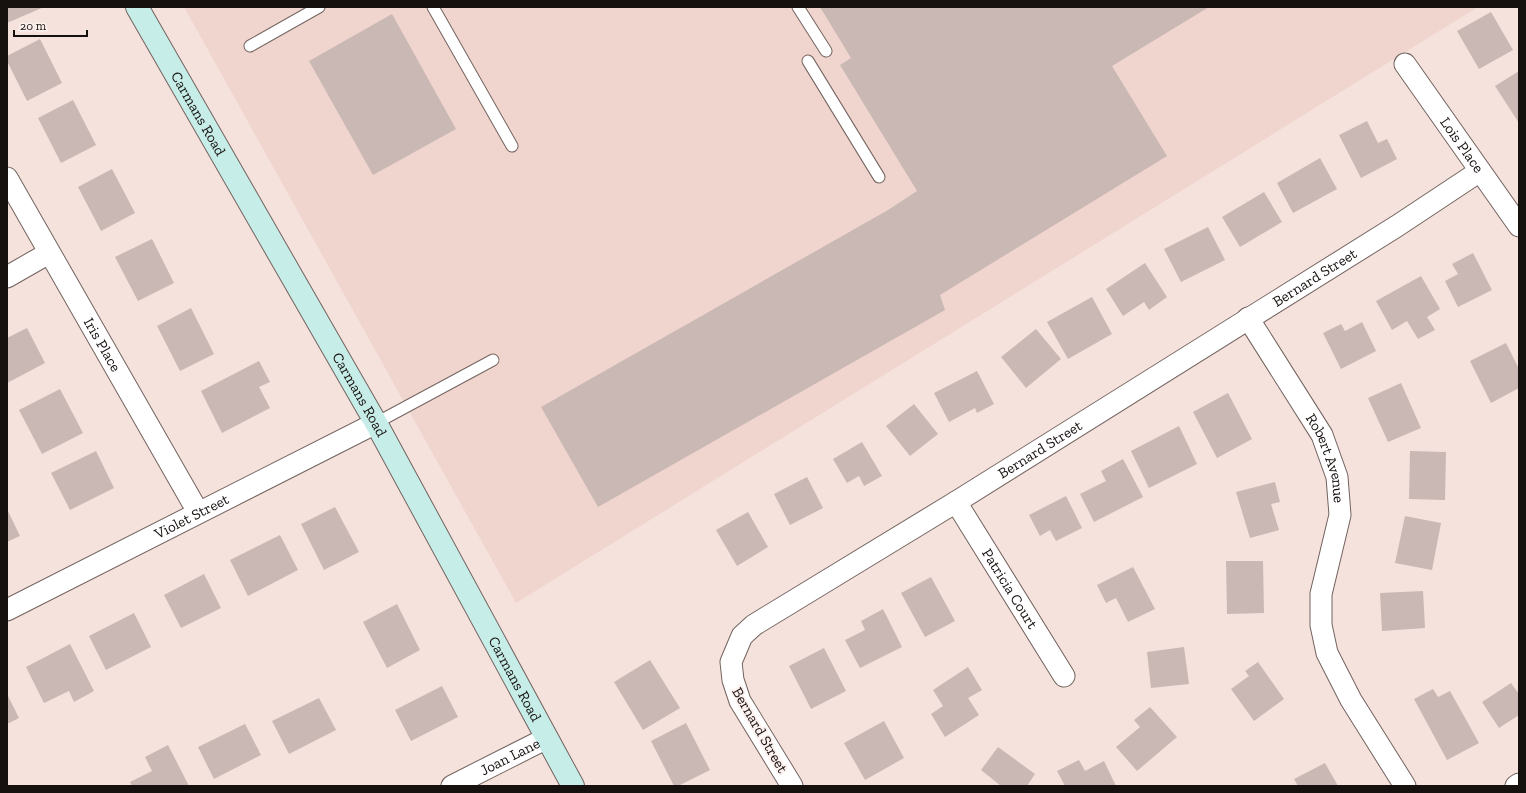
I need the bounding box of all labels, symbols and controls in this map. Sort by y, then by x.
scale bar [14,12,87,38]
text: 20 m [20,19,47,33]
street label: Carmans Road [167,68,230,160]
street label: Lois Place [1436,114,1488,176]
street label: Bernard Street [1269,244,1360,311]
street label: Iris Place [80,315,125,375]
street label: Carmans Road [328,349,391,441]
street label: Robert Avenue [1302,410,1348,504]
street label: Bernard Street [995,416,1086,482]
street label: Violet Street [151,490,232,543]
street label: Patricia Court [978,545,1042,633]
street label: Carmans Road [485,633,546,725]
street label: Bernard Street [728,684,792,776]
street label: Joan Lane [477,734,543,779]

